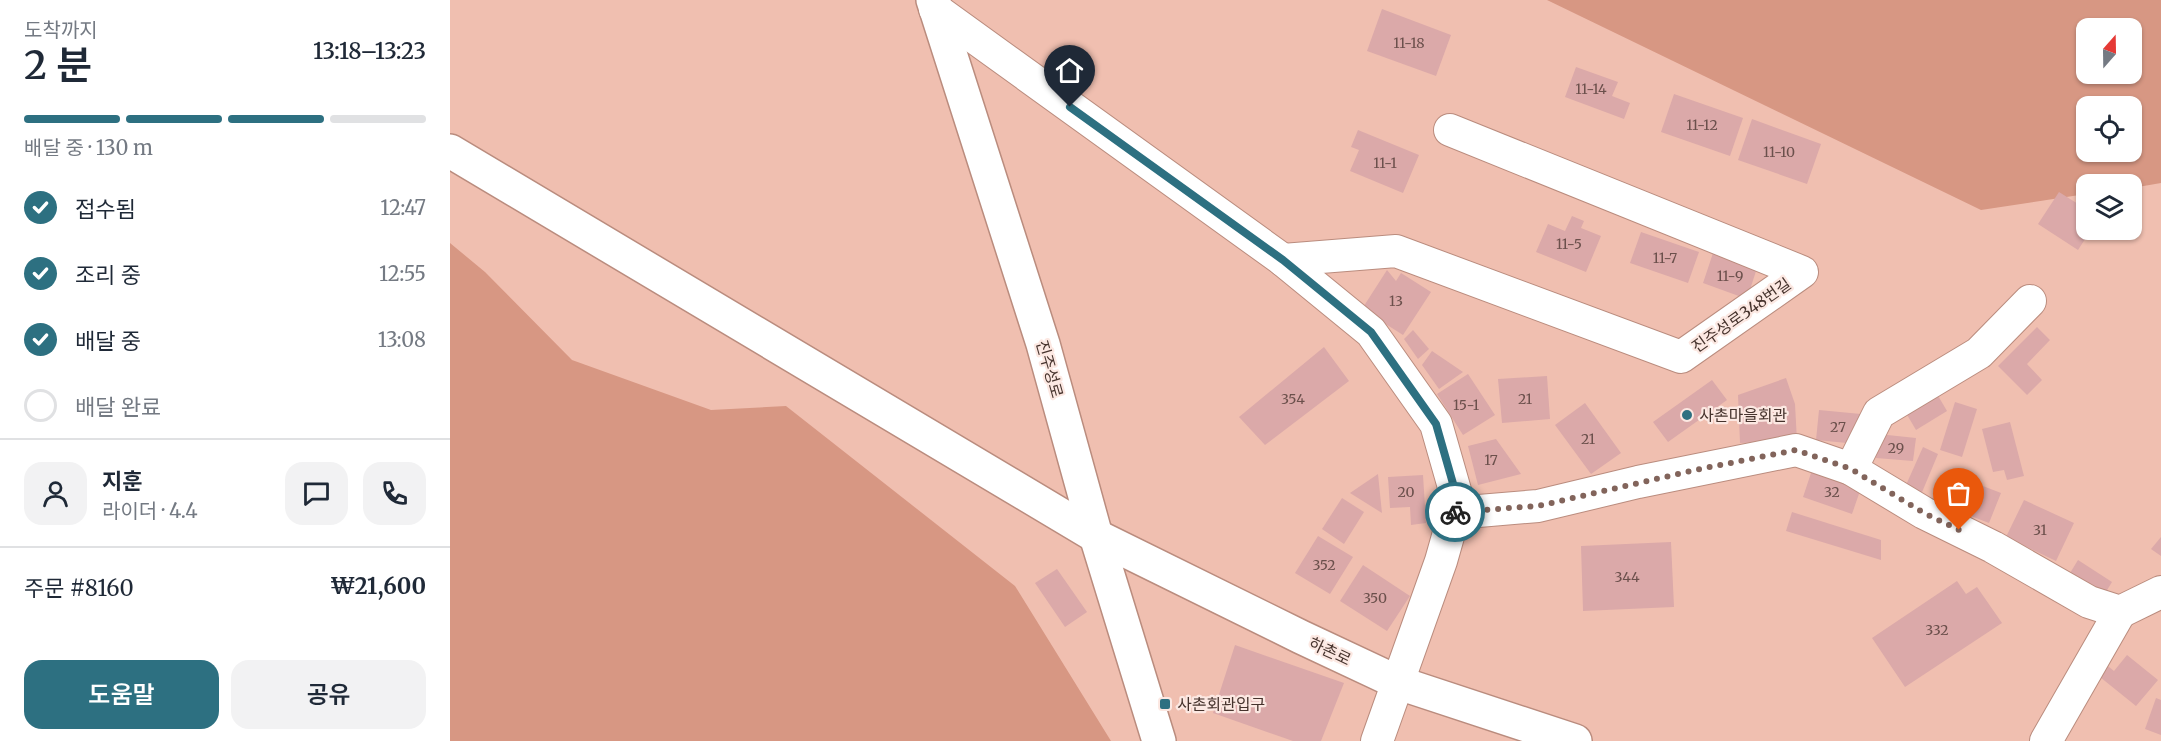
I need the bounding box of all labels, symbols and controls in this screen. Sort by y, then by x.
text: 도착까지 [24,17,98,42]
north arrow [2076,18,2142,84]
map controls [2076,18,2142,240]
house number: 11-18 [1393,34,1425,52]
text: 13:18–13:23 [313,37,426,65]
text: 2 분 [24,41,92,90]
pin [1044,45,1095,107]
icon: home [1053,54,1086,87]
house number: 11-14 [1575,80,1607,98]
button: locate [2076,96,2142,162]
house number: 11-12 [1686,116,1718,134]
text: 배달 중 · 130 m [24,135,153,160]
house number: 11-10 [1763,143,1795,161]
house number: 11-1 [1373,154,1397,172]
button: layers [2076,174,2142,240]
icon: check [24,191,57,224]
text: 접수됨 [75,195,136,223]
text: 12:47 [380,195,426,220]
house number: 11-5 [1556,235,1582,253]
house number: 11-7 [1653,249,1677,267]
icon: check [24,257,57,290]
text: 조리 중 [75,261,141,289]
text: 12:55 [379,261,426,286]
house number: 11-9 [1717,267,1743,285]
street label: 진주성로348번길 [1687,273,1795,357]
house number: 13 [1389,292,1403,310]
icon: check [24,323,57,356]
text: 배달 중 [75,327,141,355]
text: 13:08 [378,327,426,352]
street label: 진주성로 [1032,338,1068,400]
house number: 354 [1281,390,1305,408]
house number: 21 [1518,390,1532,408]
text: 배달 완료 [75,393,161,421]
house number: 15-1 [1453,396,1479,414]
place label: 사촌마을회관 [1699,405,1788,425]
marker: 사촌마을회관 [1680,408,1694,422]
house number: 27 [1830,418,1846,436]
house number: 21 [1581,430,1595,448]
house number: 29 [1888,439,1904,457]
house number: 17 [1484,451,1498,469]
button: person [24,462,87,525]
button: chat [285,462,348,525]
button: phone [363,462,426,525]
text: 지훈 [102,467,142,495]
pin [1933,468,1984,530]
icon: bag [1942,477,1975,510]
courier [1425,482,1485,542]
house number: 20 [1397,483,1415,501]
house number: 32 [1824,483,1840,501]
icon: bike [1439,496,1472,529]
text: 라이더 · 4.4 [102,498,198,523]
house number: 31 [2033,521,2047,539]
house number: 352 [1312,556,1336,574]
house number: 344 [1614,568,1640,586]
text: ₩21,600 [330,572,426,600]
text: 주문 #8160 [24,574,134,602]
house number: 350 [1363,589,1387,607]
house number: 332 [1925,621,1949,639]
street label: 하촌로 [1306,633,1354,670]
button: 도움말 [24,660,219,729]
button: 공유 [231,660,426,729]
place label: 사촌회관입구 [1177,694,1265,714]
marker: 사촌회관입구 [1158,697,1172,711]

